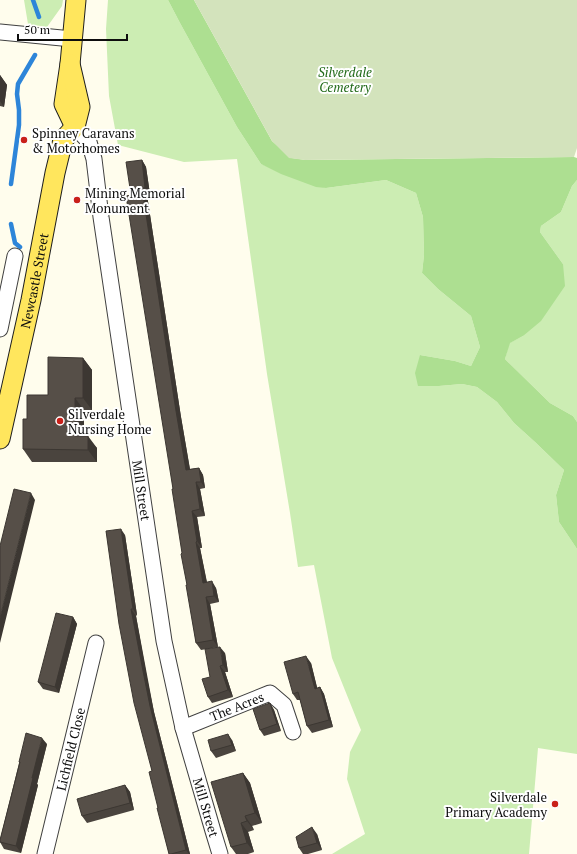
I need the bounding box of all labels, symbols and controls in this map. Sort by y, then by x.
scale bar [18,16,127,42]
text: 50 m [24,22,51,37]
park label: Silverdale Cemetery [318,63,372,96]
place label: Spinney Caravans & Motorhomes [32,124,135,157]
marker: Spinney Caravans & Motorhomes [19,135,29,145]
place label: Mining Memorial Monument [85,184,185,217]
marker: Mining Memorial Monument [72,195,82,205]
street label: Newcastle Street [16,231,53,330]
place label: Silverdale Nursing Home [68,405,152,438]
marker: Silverdale Nursing Home [55,416,65,426]
street label: Mill Street [128,459,155,522]
street label: The Acres [207,687,267,725]
street label: Lichfield Close [52,706,89,793]
street label: Mill Street [189,776,223,839]
place label: Silverdale Primary Academy [445,788,547,821]
marker: Silverdale Primary Academy [550,799,560,809]

